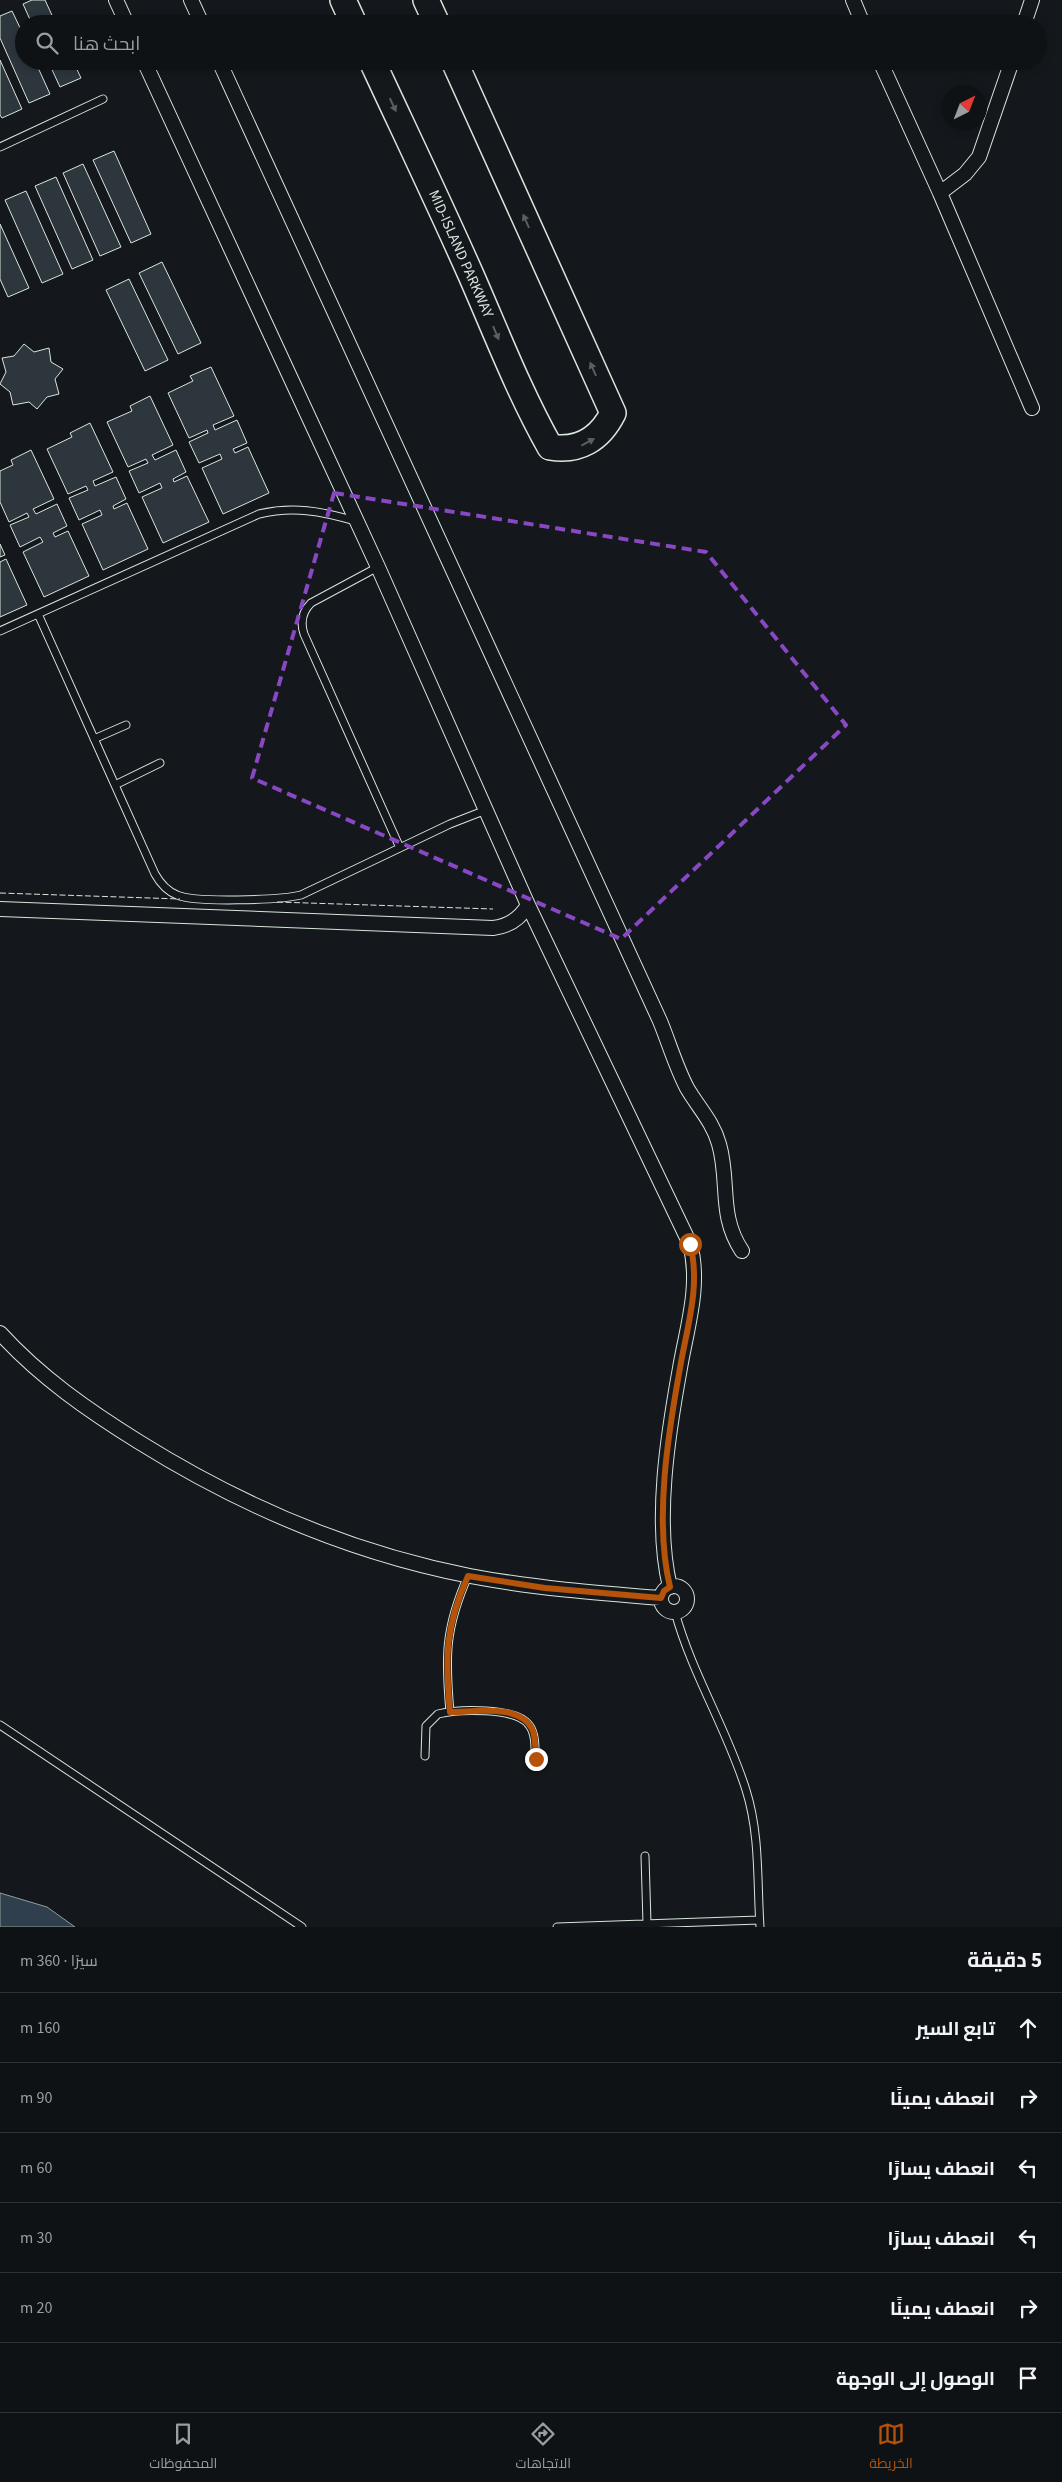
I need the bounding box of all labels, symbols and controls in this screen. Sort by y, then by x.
search box [15,15,1047,70]
icon: search [33,29,61,57]
text: ابحث هنا [73,31,140,58]
north arrow [942,85,987,130]
one-way arrow [389,98,397,112]
street label: MID-ISLAND PARKWAY [423,187,499,322]
one-way arrow [522,214,530,228]
one-way arrow [492,326,500,340]
one-way arrow [589,362,597,376]
one-way arrow [581,438,595,446]
route start [679,1233,702,1256]
route end [525,1748,548,1771]
text: 5 دقيقة [967,1945,1042,1975]
text: سيرًا · 360 m [20,1950,98,1972]
icon: ahead [1014,2014,1042,2042]
text: تابع السير [916,2016,995,2043]
text: 160 m [20,2017,60,2039]
icon: right [1014,2084,1042,2112]
text: انعطف يمينًا [890,2086,995,2113]
text: 90 m [20,2087,52,2109]
icon: left [1014,2154,1042,2182]
text: انعطف يسارًا [888,2156,995,2183]
text: 60 m [20,2157,52,2179]
icon: left [1014,2224,1042,2252]
text: انعطف يسارًا [888,2226,995,2253]
text: 30 m [20,2227,52,2249]
icon: right [1014,2294,1042,2322]
text: انعطف يمينًا [890,2296,995,2323]
text: 20 m [20,2297,52,2319]
icon: arrive [1014,2364,1042,2392]
text: الوصول إلى الوجهة [836,2366,995,2393]
tab: المحفوظات [149,2420,217,2476]
tab: الاتجاهات [516,2420,571,2476]
tab: الخريطة [869,2420,913,2476]

